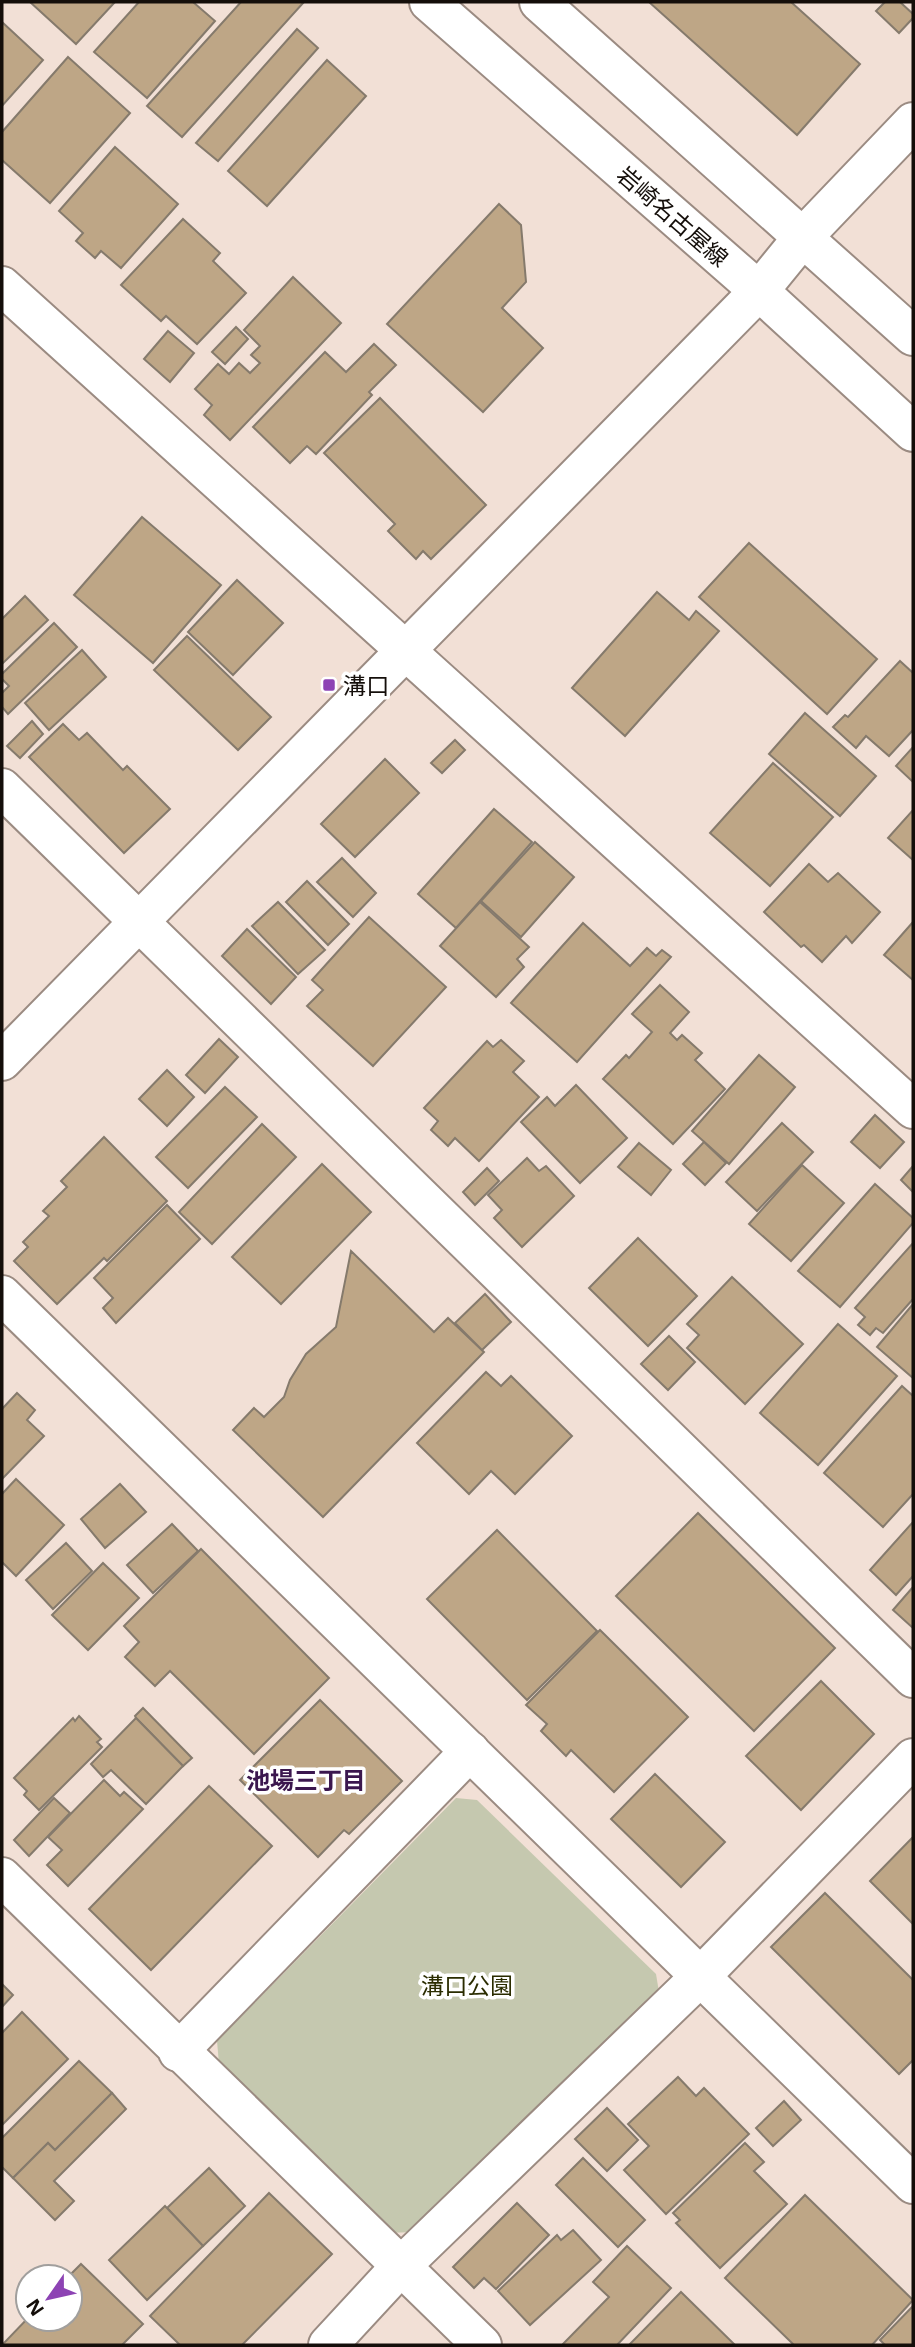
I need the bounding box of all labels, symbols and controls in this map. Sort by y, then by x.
street label: 岩崎名古屋線 [610,159,736,273]
place label: 溝口 [343,669,389,701]
marker: 溝口 [321,677,337,693]
district label: 池場三丁目 [246,1763,366,1796]
park label: 溝口公園 [421,1969,513,2001]
north arrow [14,2263,84,2333]
text: N [20,2294,50,2321]

